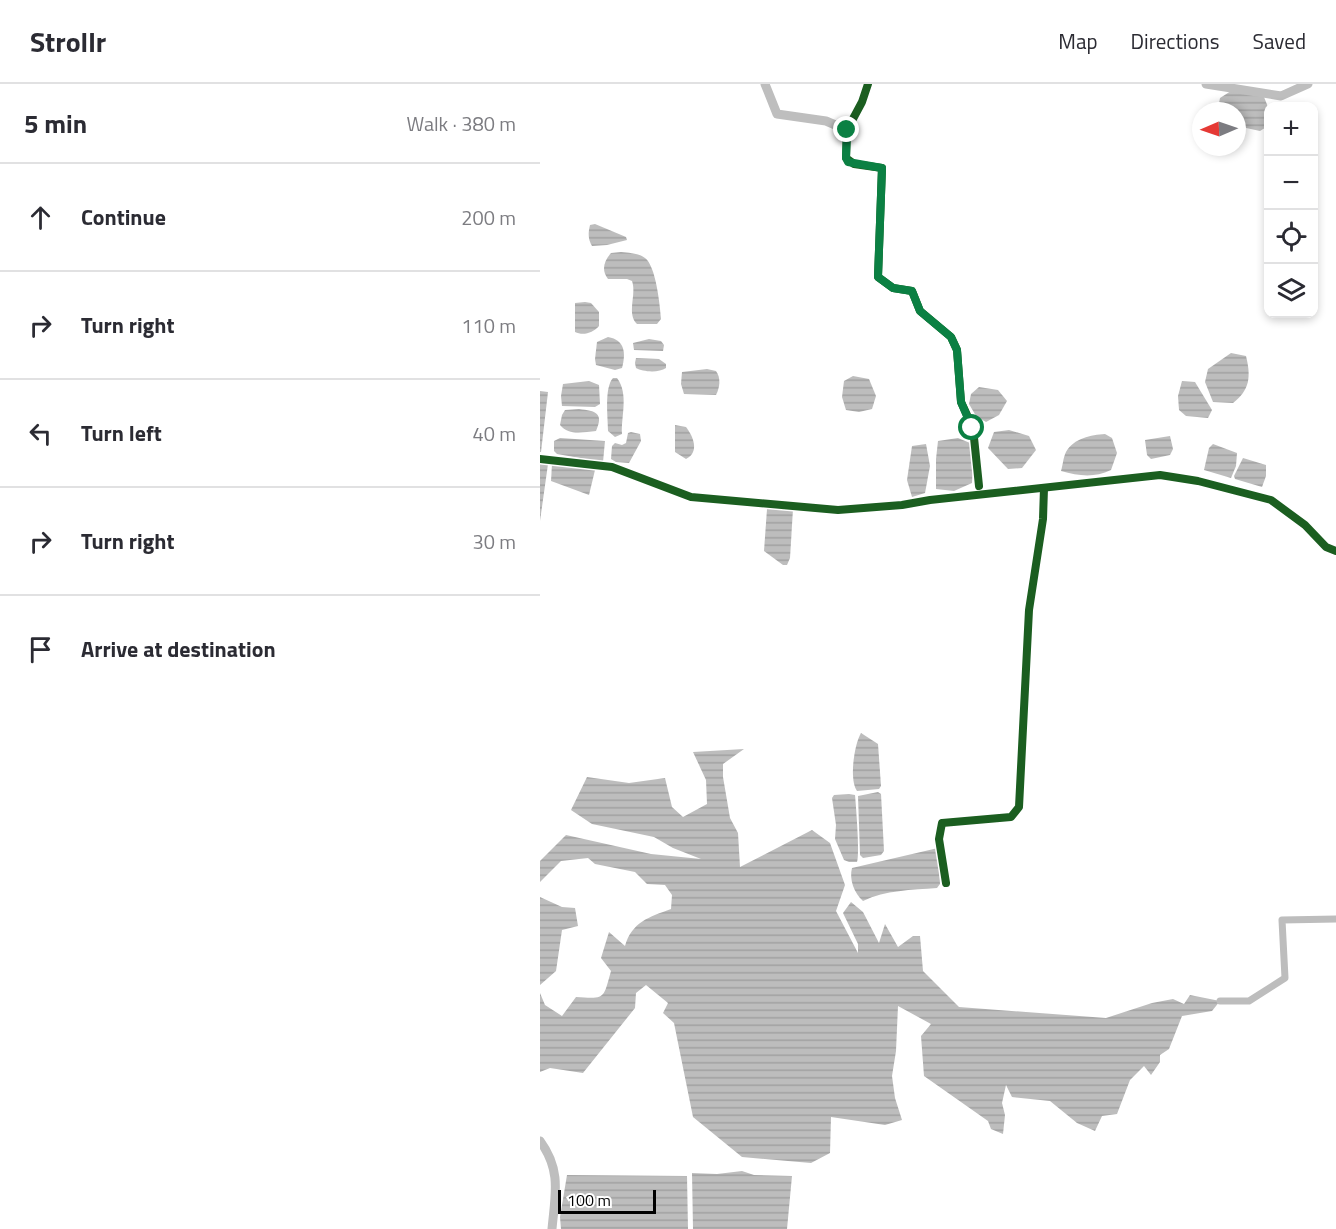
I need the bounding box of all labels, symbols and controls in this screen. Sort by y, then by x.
text: Strollr [30,20,106,63]
text: Map [1058,25,1098,57]
text: Directions [1131,25,1220,57]
text: Saved [1253,25,1306,57]
north arrow [1192,102,1246,156]
map controls [1264,102,1318,318]
button: + [1264,102,1318,156]
text: 5 min [24,104,87,143]
text: Walk · 380 m [407,108,516,139]
route end [833,116,859,142]
button: − [1264,156,1318,210]
text: Continue [81,200,166,234]
icon: ahead [24,201,57,234]
text: 200 m [461,202,516,233]
button: locate [1264,210,1318,264]
button: layers [1264,264,1318,318]
text: Turn right [81,308,175,342]
icon: right [24,309,57,342]
text: 110 m [461,310,516,341]
route start [958,414,984,440]
text: Turn left [81,416,162,450]
icon: left [24,417,57,450]
text: 40 m [472,418,516,449]
text: Turn right [81,524,175,558]
icon: right [24,525,57,558]
text: 30 m [472,526,516,557]
text: Arrive at destination [81,632,276,666]
icon: arrive [24,633,57,666]
scale bar [558,1187,656,1214]
text: 100 m [567,1188,611,1212]

